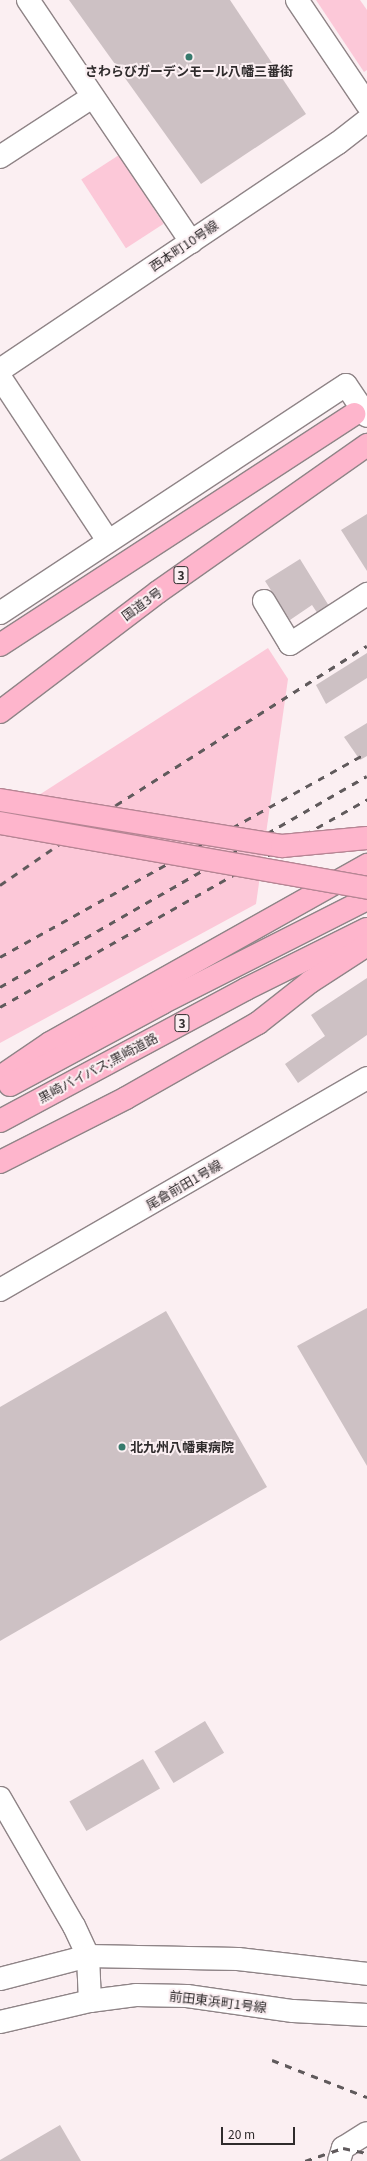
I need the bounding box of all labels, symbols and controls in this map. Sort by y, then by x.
marker: さわらびガーデンモール八幡三番街 [184,52,194,62]
place label: さわらびガーデンモール八幡三番街 [85,63,293,79]
street label: 西本町10号線 [147,217,221,275]
road number: 3 [173,565,189,585]
street label: 国道3号 [119,584,165,624]
road number: 3 [174,1013,190,1033]
street label: 黒崎バイパス;黒崎道路 [35,1030,161,1106]
street label: 尾倉前田1号線 [143,1157,225,1213]
place label: 北九州八幡東病院 [130,1439,234,1455]
marker: 北九州八幡東病院 [117,1442,127,1452]
street label: 前田東浜町1号線 [168,1988,268,2016]
scale bar [223,2119,297,2145]
text: 20 m [228,2125,255,2142]

